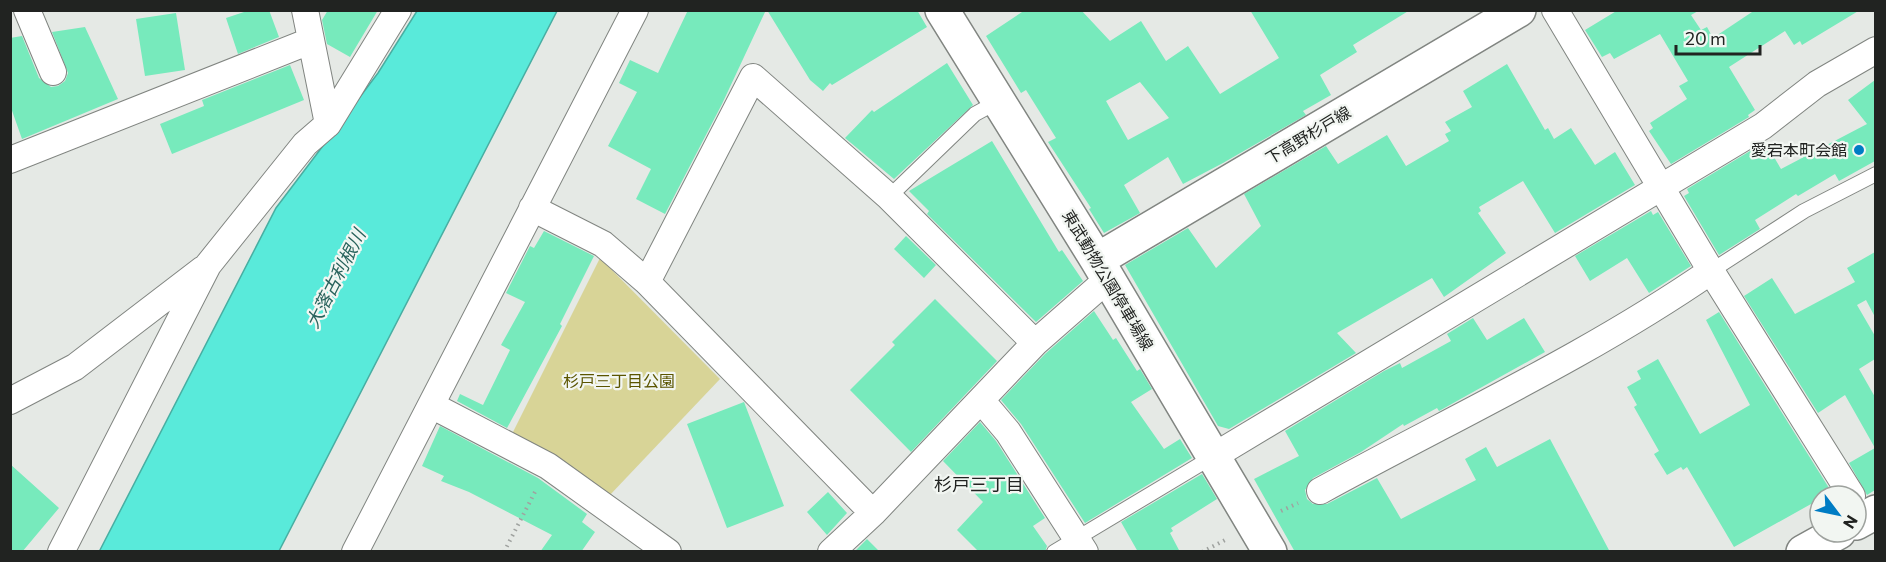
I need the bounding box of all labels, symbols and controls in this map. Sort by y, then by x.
scale bar [1676,18,1760,56]
text: 20 m [1685,27,1726,49]
street label: 下高野杉戸線 [1262,102,1354,167]
place label: 愛宕本町会館 [1751,140,1847,159]
marker: 愛宕本町会館 [1852,143,1866,157]
street label: 東武動物公園停車場線 [1059,206,1158,353]
water label: 大落古利根川 [301,224,370,332]
park label: 杉戸三丁目公園 [563,371,675,390]
district label: 杉戸三丁目 [934,473,1024,495]
north arrow [1808,484,1868,544]
text: N [1840,512,1862,532]

